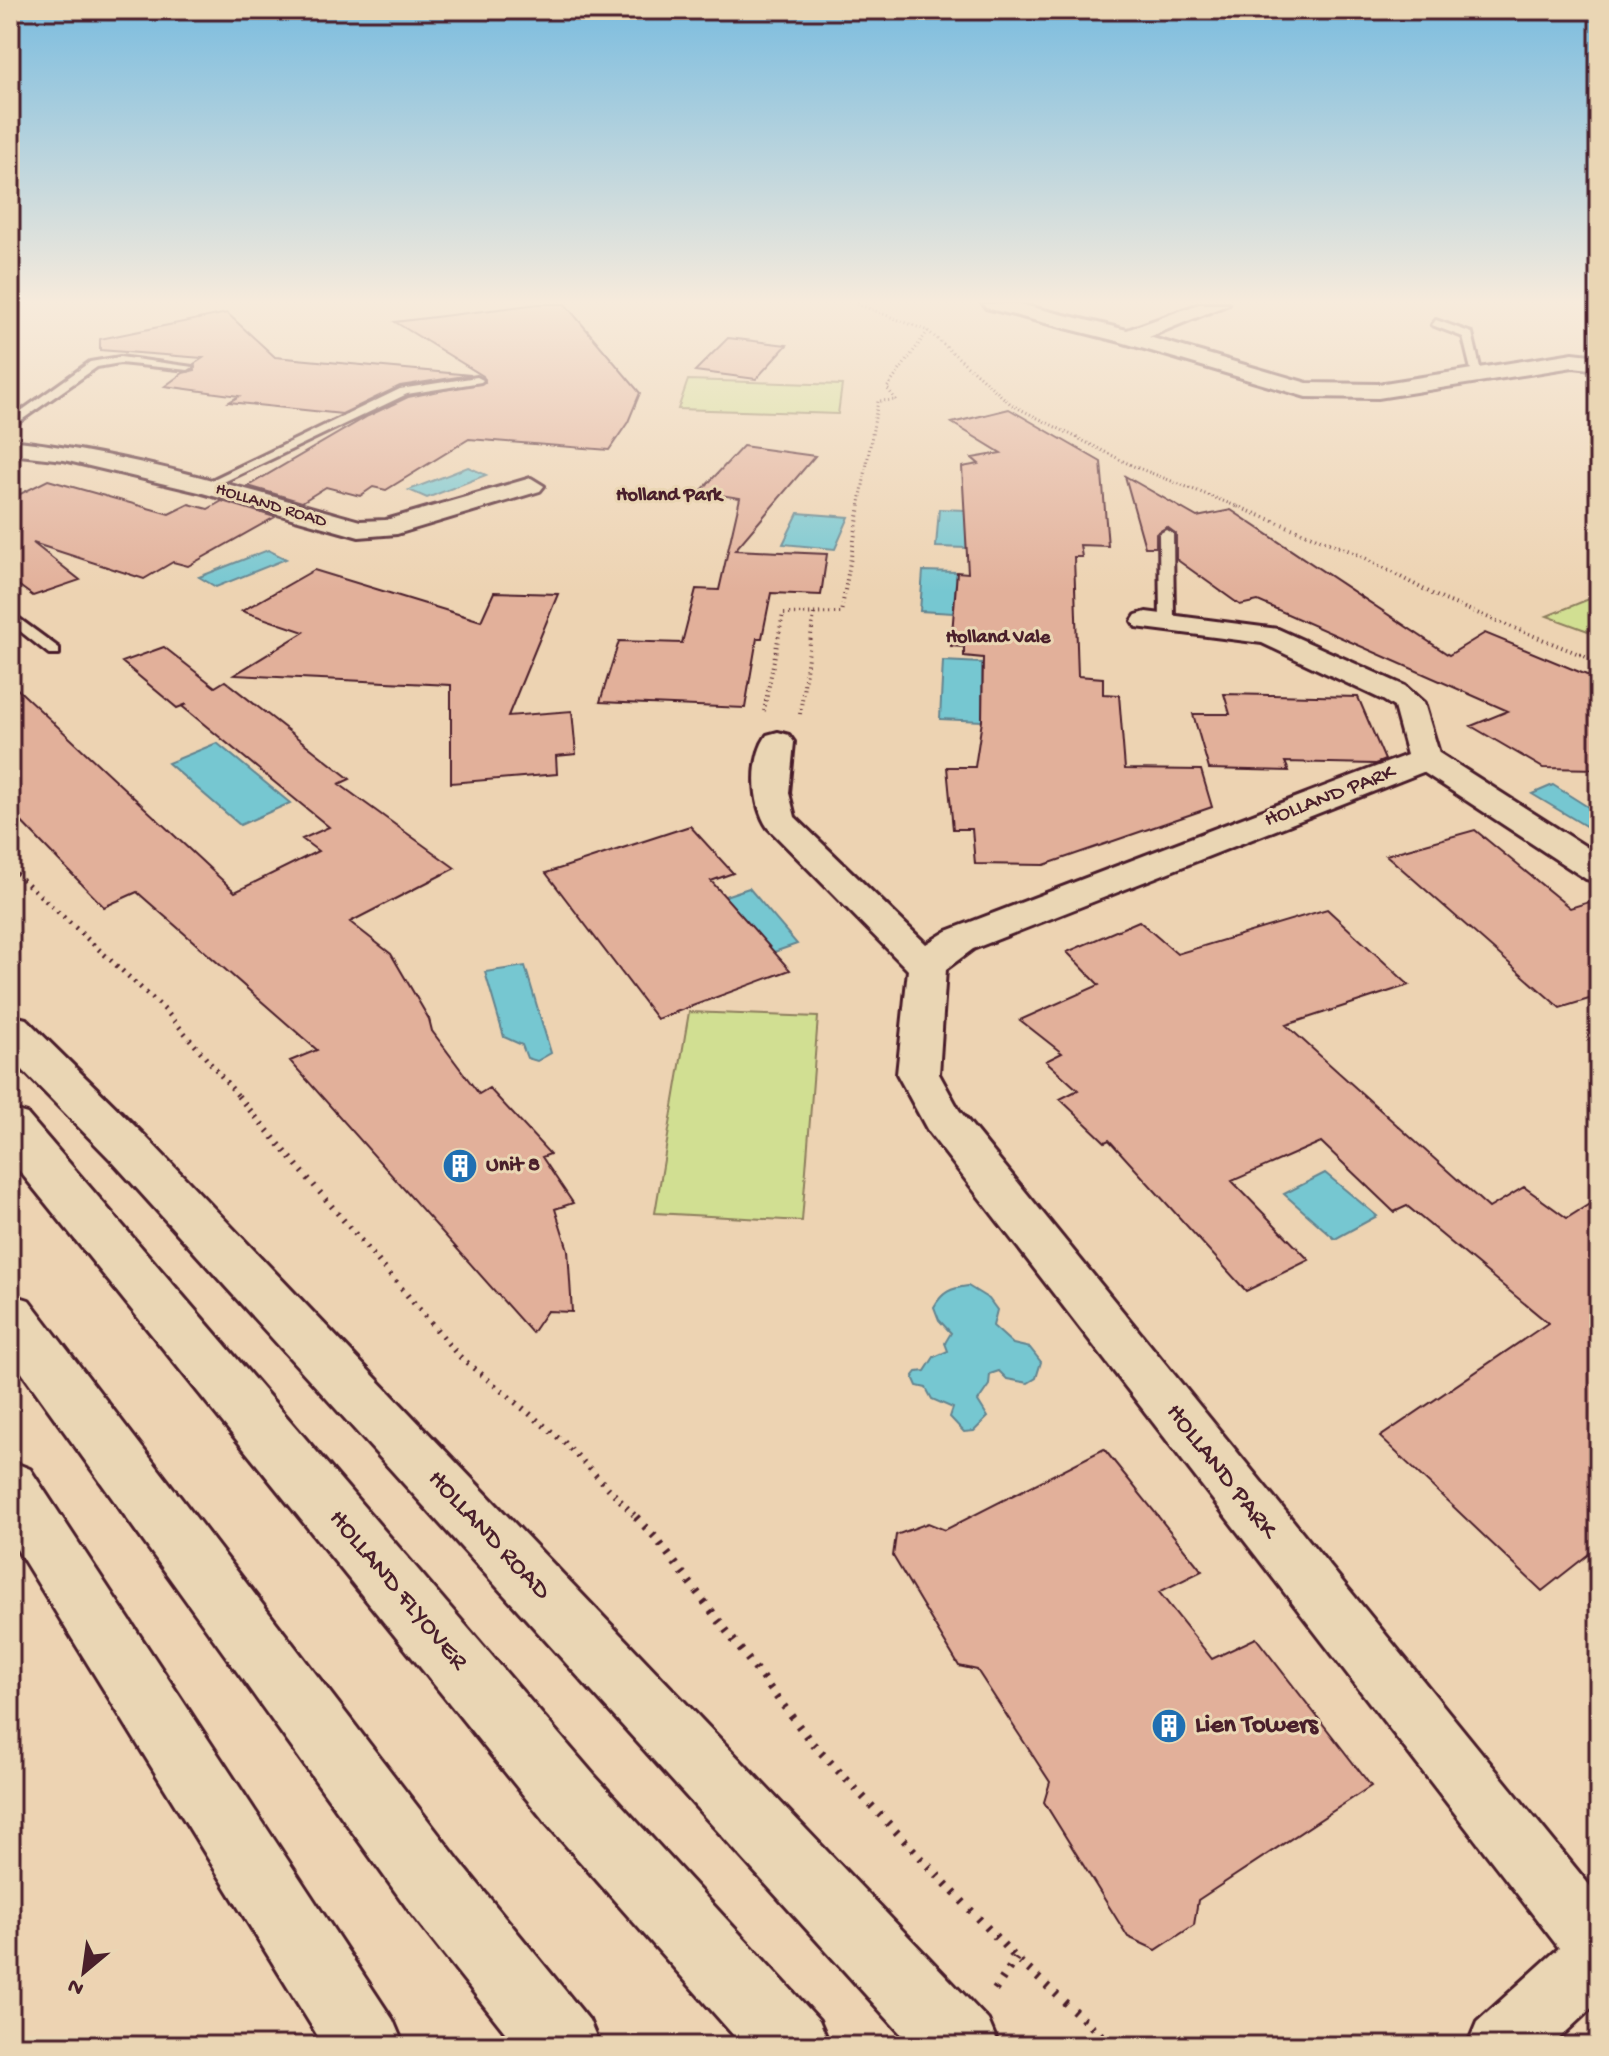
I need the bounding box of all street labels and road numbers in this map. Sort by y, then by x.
street label: HOLLAND ROAD [213,479,329,533]
street label: HOLLAND PARK [1261,759,1402,834]
street label: HOLLAND PARK [1158,1398,1284,1548]
street label: HOLLAND ROAD [420,1465,556,1607]
street label: HOLLAND FLYOVER [321,1505,474,1679]

